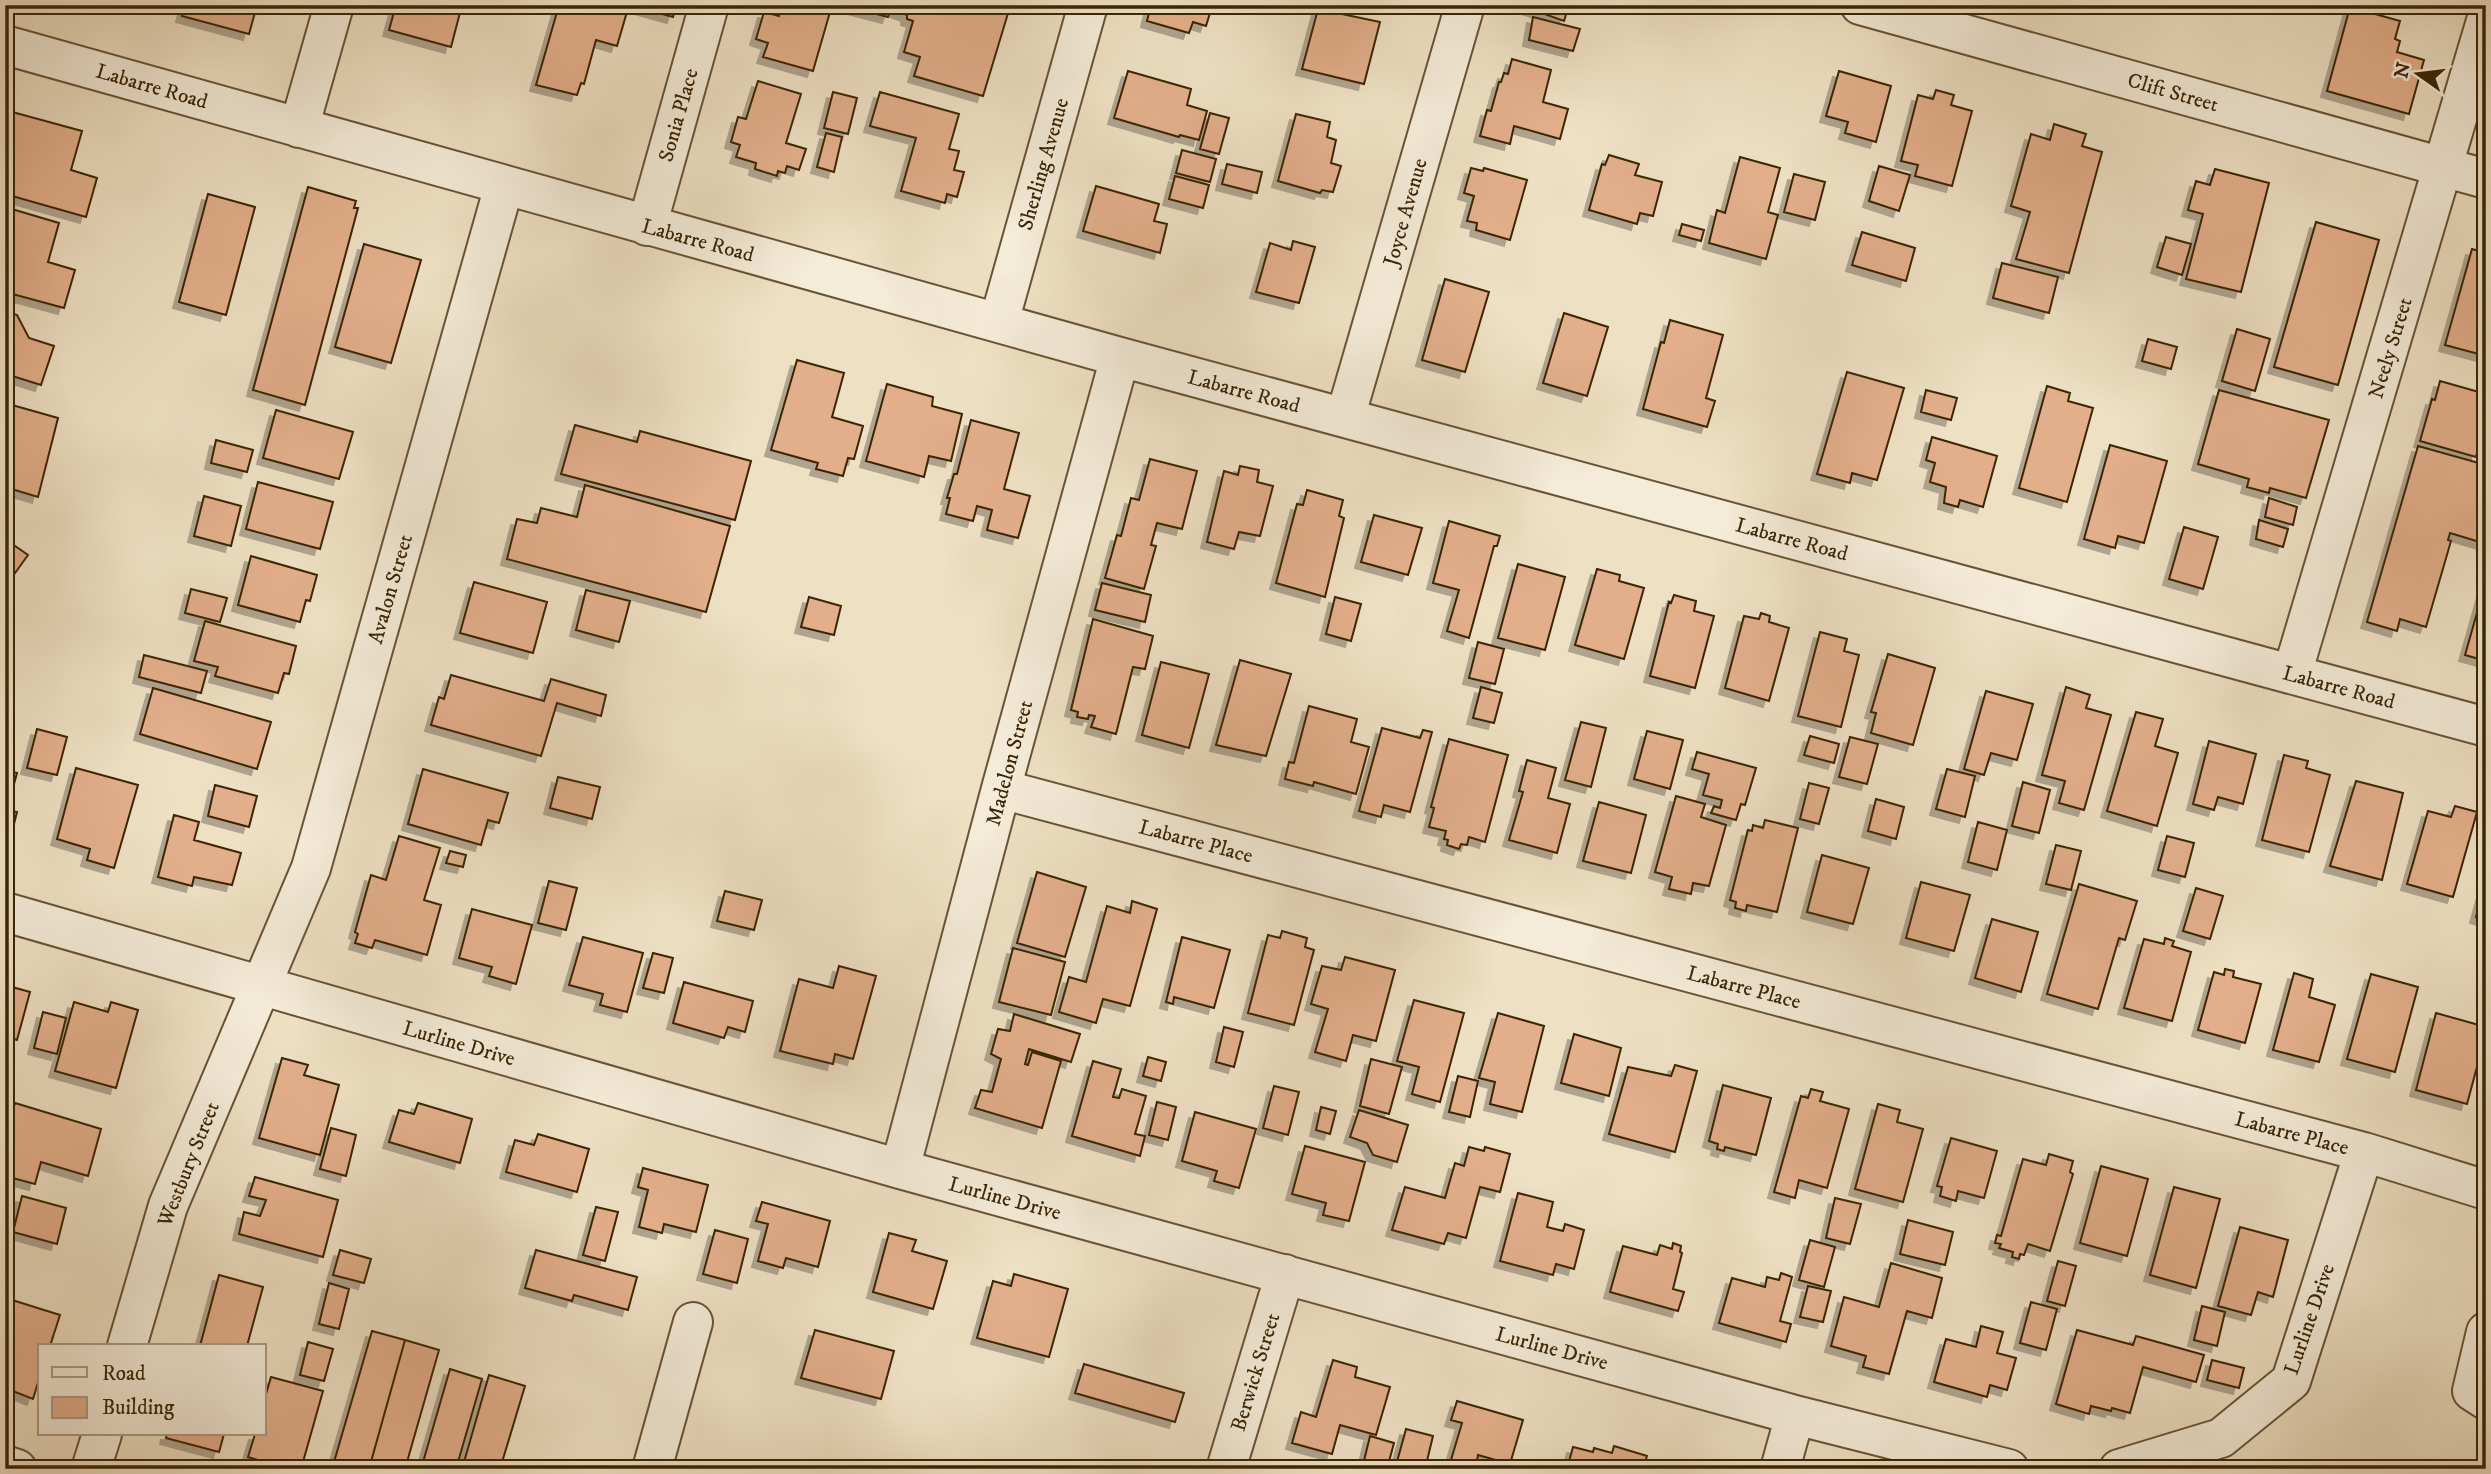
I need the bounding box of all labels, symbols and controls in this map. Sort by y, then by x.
north arrow [2382,38,2452,108]
street label: Labarre Road [93,59,211,115]
text: N [2390,60,2416,81]
street label: Sonia Place [653,65,705,165]
street label: Clift Street [2124,68,2221,118]
street label: Sherling Avenue [1013,95,1075,233]
street label: Joyce Avenue [1378,155,1434,271]
street label: Labarre Road [639,214,757,269]
street label: Neely Street [2363,294,2419,402]
street label: Labarre Road [1185,365,1303,420]
street label: Labarre Road [1733,513,1851,568]
street label: Avalon Street [363,531,419,647]
street label: Labarre Road [2280,661,2398,716]
street label: Madelon Street [981,697,1039,829]
street label: Labarre Place [1136,814,1256,870]
street label: Labarre Place [1684,960,1804,1016]
street label: Lurline Drive [400,1016,518,1072]
street label: Westbury Street [152,1098,226,1232]
street label: Labarre Place [2232,1106,2352,1162]
street label: Lurline Drive [946,1171,1064,1227]
street label: Lurline Drive [2279,1260,2341,1378]
street label: Berwick Street [1226,1310,1286,1435]
street label: Lurline Drive [1493,1321,1611,1377]
legend [38,1344,266,1436]
text: Road [102,1361,146,1387]
text: Building [102,1395,175,1421]

